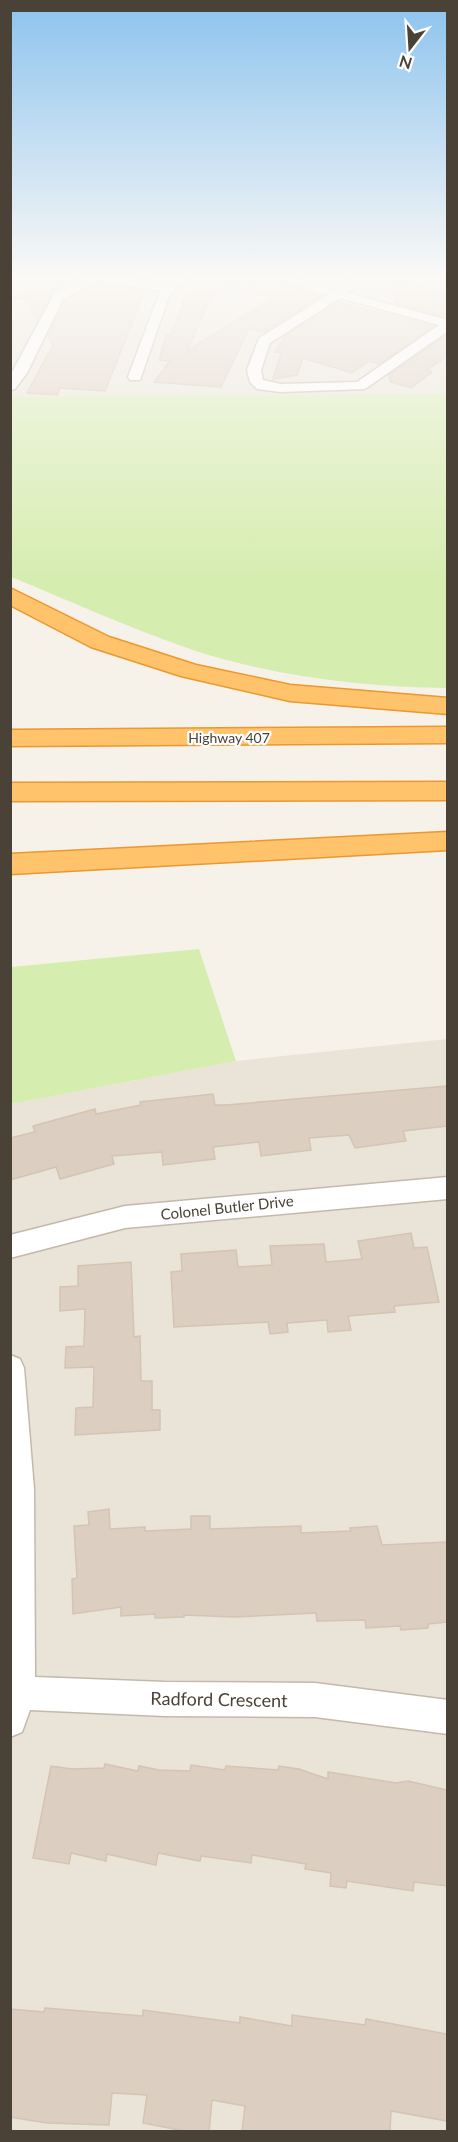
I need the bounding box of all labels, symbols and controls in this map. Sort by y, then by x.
north arrow [380,18,440,78]
text: N [397,52,414,74]
street label: Highway 407 [188,729,270,746]
street label: Colonel Butler Drive [160,1191,294,1223]
street label: Radford Crescent [150,1687,288,1711]

